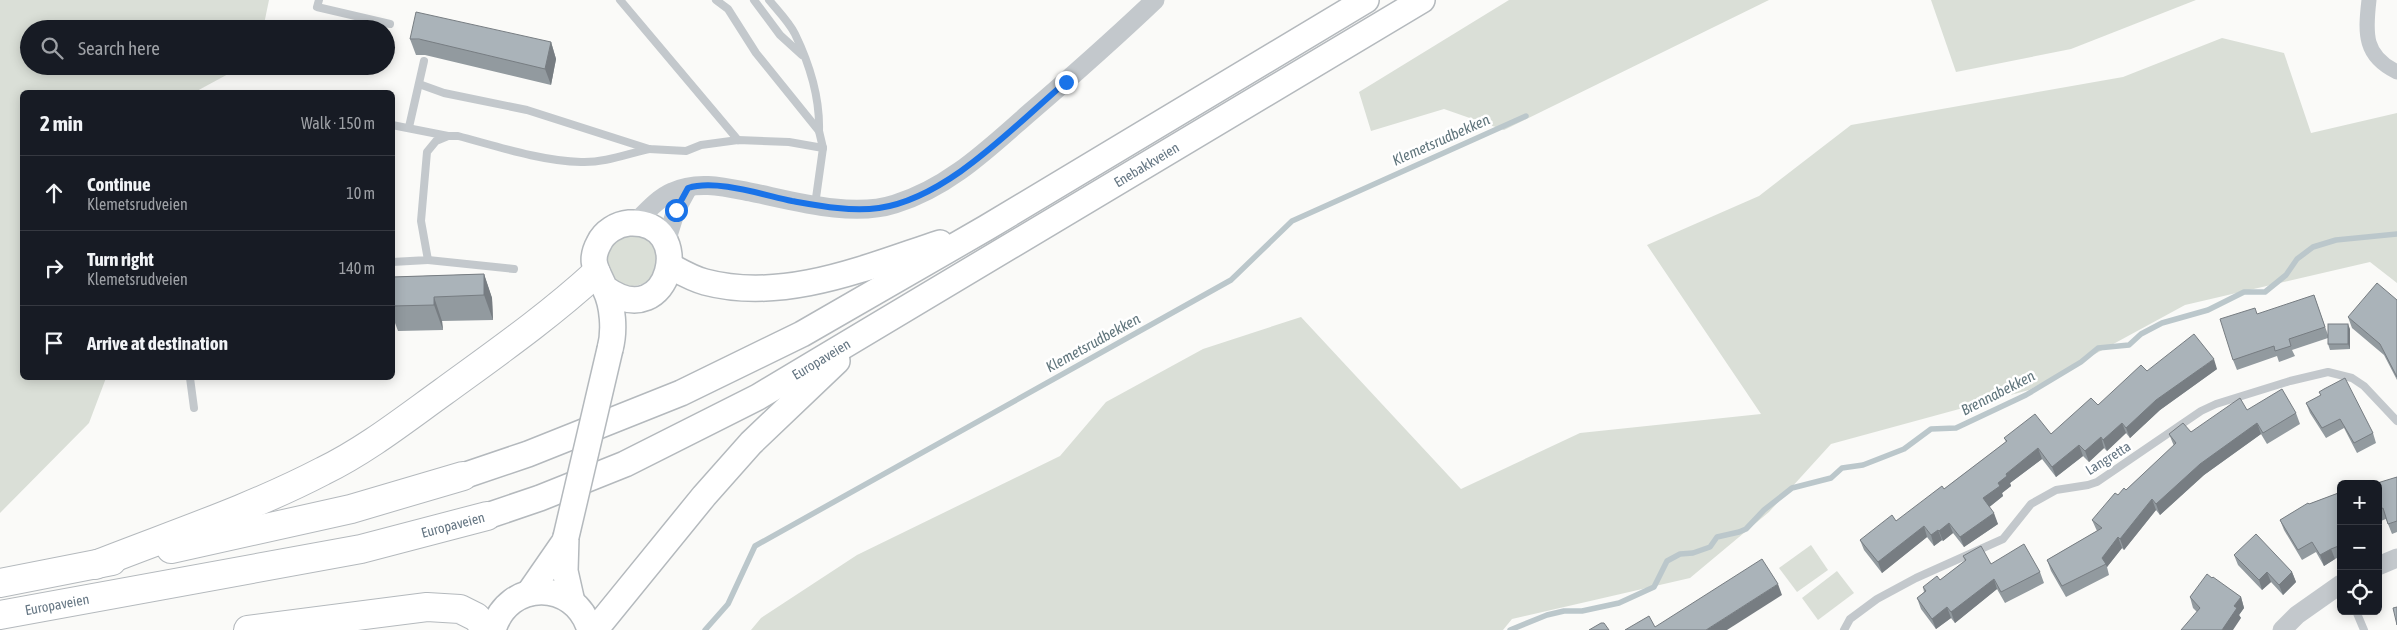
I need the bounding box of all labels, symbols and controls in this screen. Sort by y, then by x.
search box [20,20,395,75]
icon: search [38,34,66,62]
text: Search here [78,37,160,59]
route end [1055,71,1078,94]
water label: Klemetsrudbekken [1389,110,1492,169]
text: 2 min [40,111,83,135]
text: Walk · 150 m [301,114,375,132]
street label: Enebakkveien [1111,139,1182,190]
text: Continue [87,173,151,195]
icon: ahead [40,179,68,207]
text: 10 m [346,184,375,202]
text: Klemetsrudveien [87,195,188,213]
route start [665,199,688,222]
text: Turn right [87,248,154,270]
icon: right [40,254,68,282]
text: 140 m [339,259,375,277]
text: Klemetsrudveien [87,270,188,288]
water label: Klemetsrudbekken [1043,310,1143,375]
icon: arrive [40,329,68,357]
text: Arrive at destination [87,332,228,354]
street label: Europaveien [789,336,853,383]
water label: Brennabekken [1958,367,2037,418]
street label: Langretta [2083,438,2133,478]
map controls [2337,480,2382,615]
button: + [2337,480,2382,525]
street label: Europaveien [419,509,486,541]
button: − [2337,525,2382,570]
button: locate [2337,570,2382,615]
street label: Europaveien [24,591,90,618]

